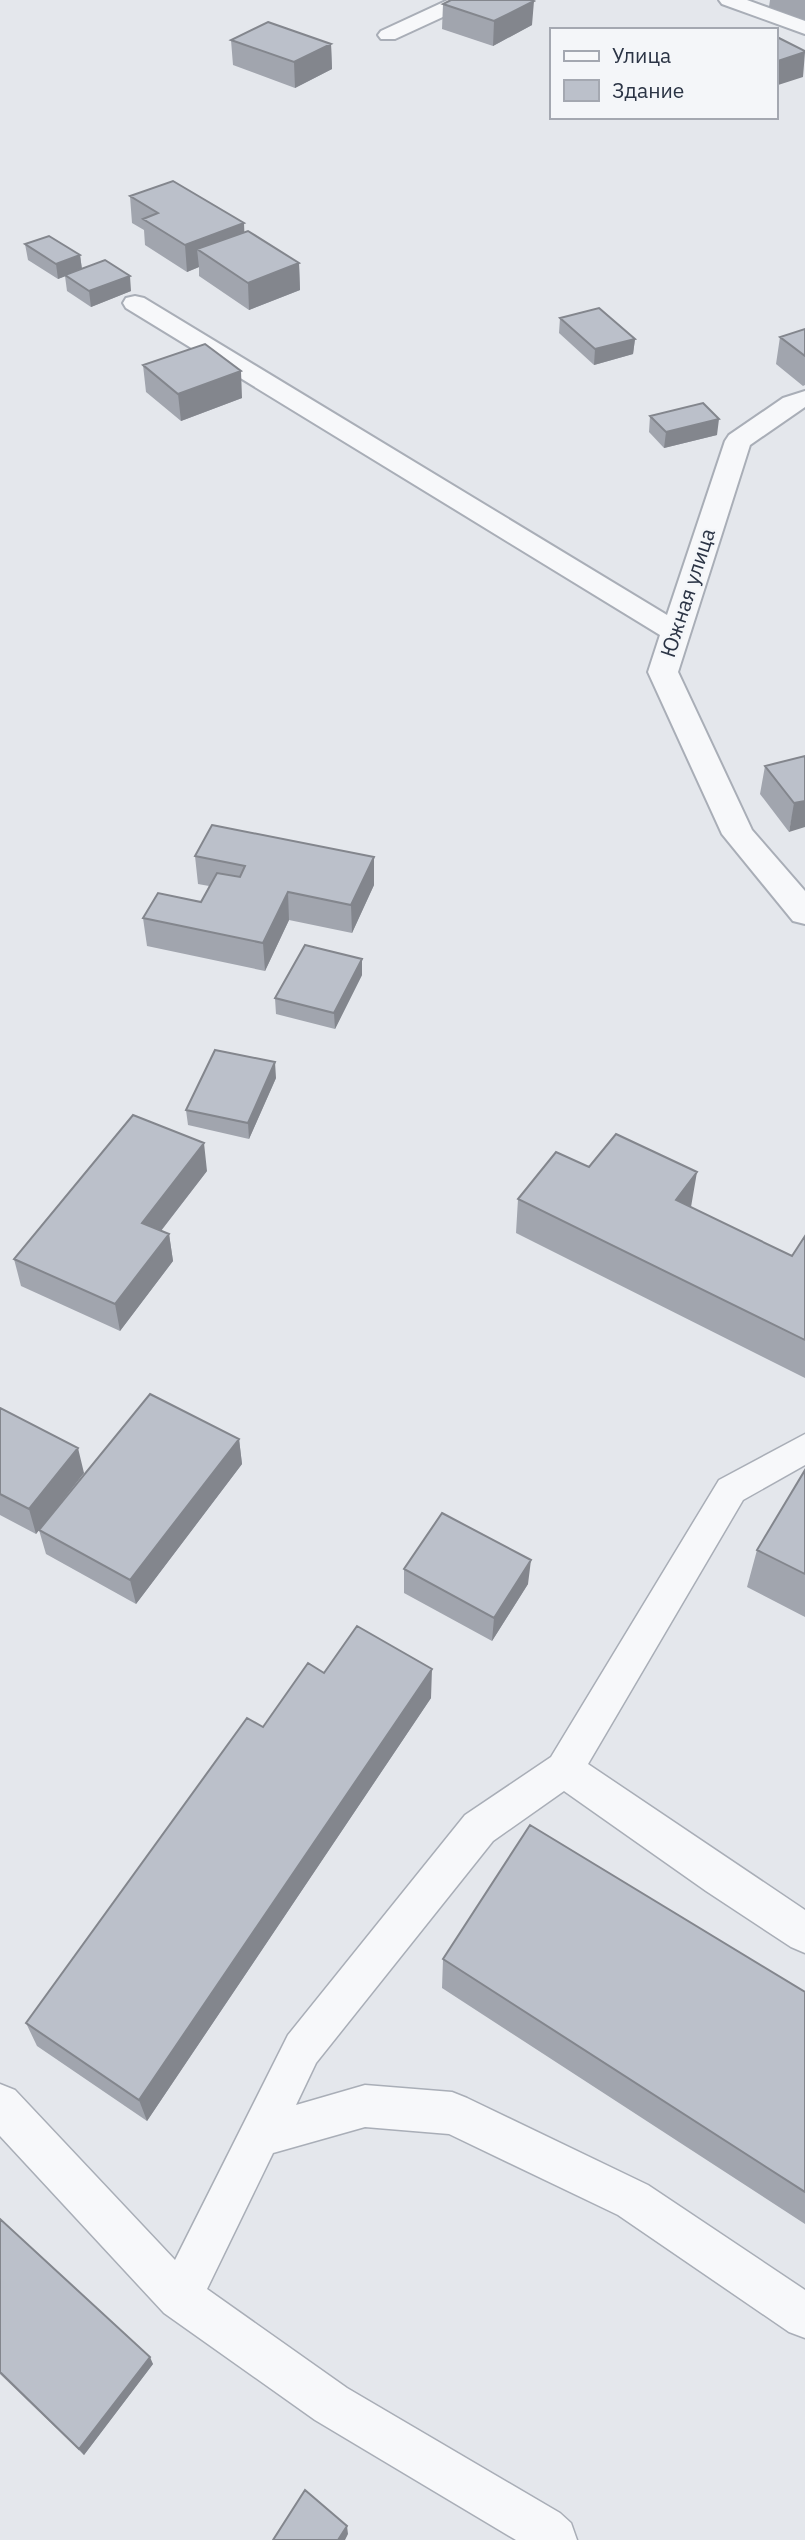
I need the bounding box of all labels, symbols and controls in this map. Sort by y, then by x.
legend [550,28,777,119]
text: Улица [612,41,671,69]
text: Здание [612,76,684,104]
street label: Южная улица [653,525,721,661]

